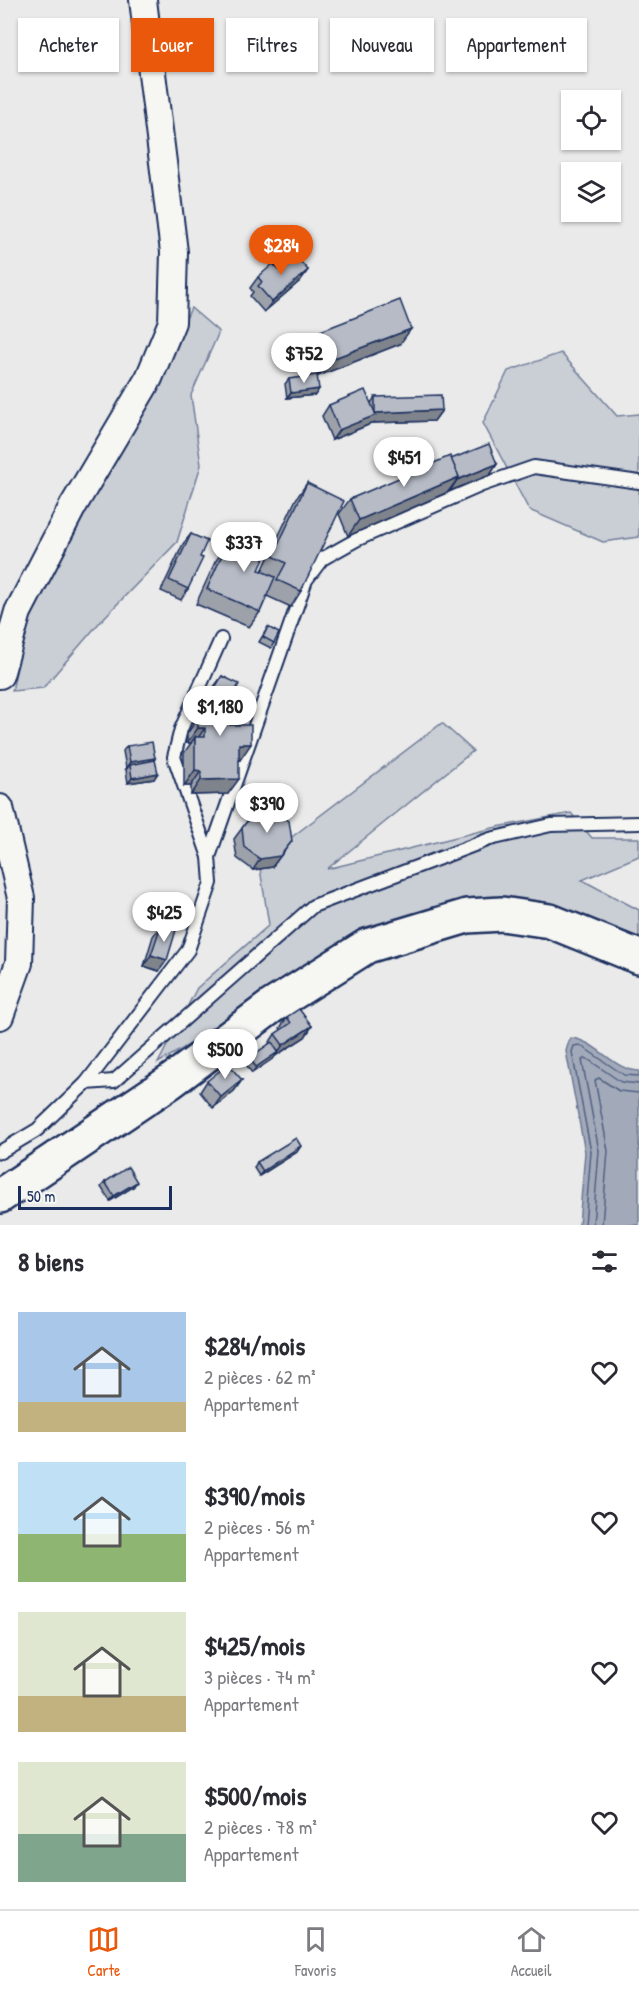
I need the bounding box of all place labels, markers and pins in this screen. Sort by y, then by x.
pin: $284 [245,225,317,276]
pin: $752 [268,333,340,384]
pin: $451 [368,437,440,488]
pin: $337 [208,522,280,573]
pin: $1,180 [171,686,269,737]
pin: $390 [231,783,303,834]
pin: $425 [128,892,200,943]
pin: $500 [189,1029,261,1080]

